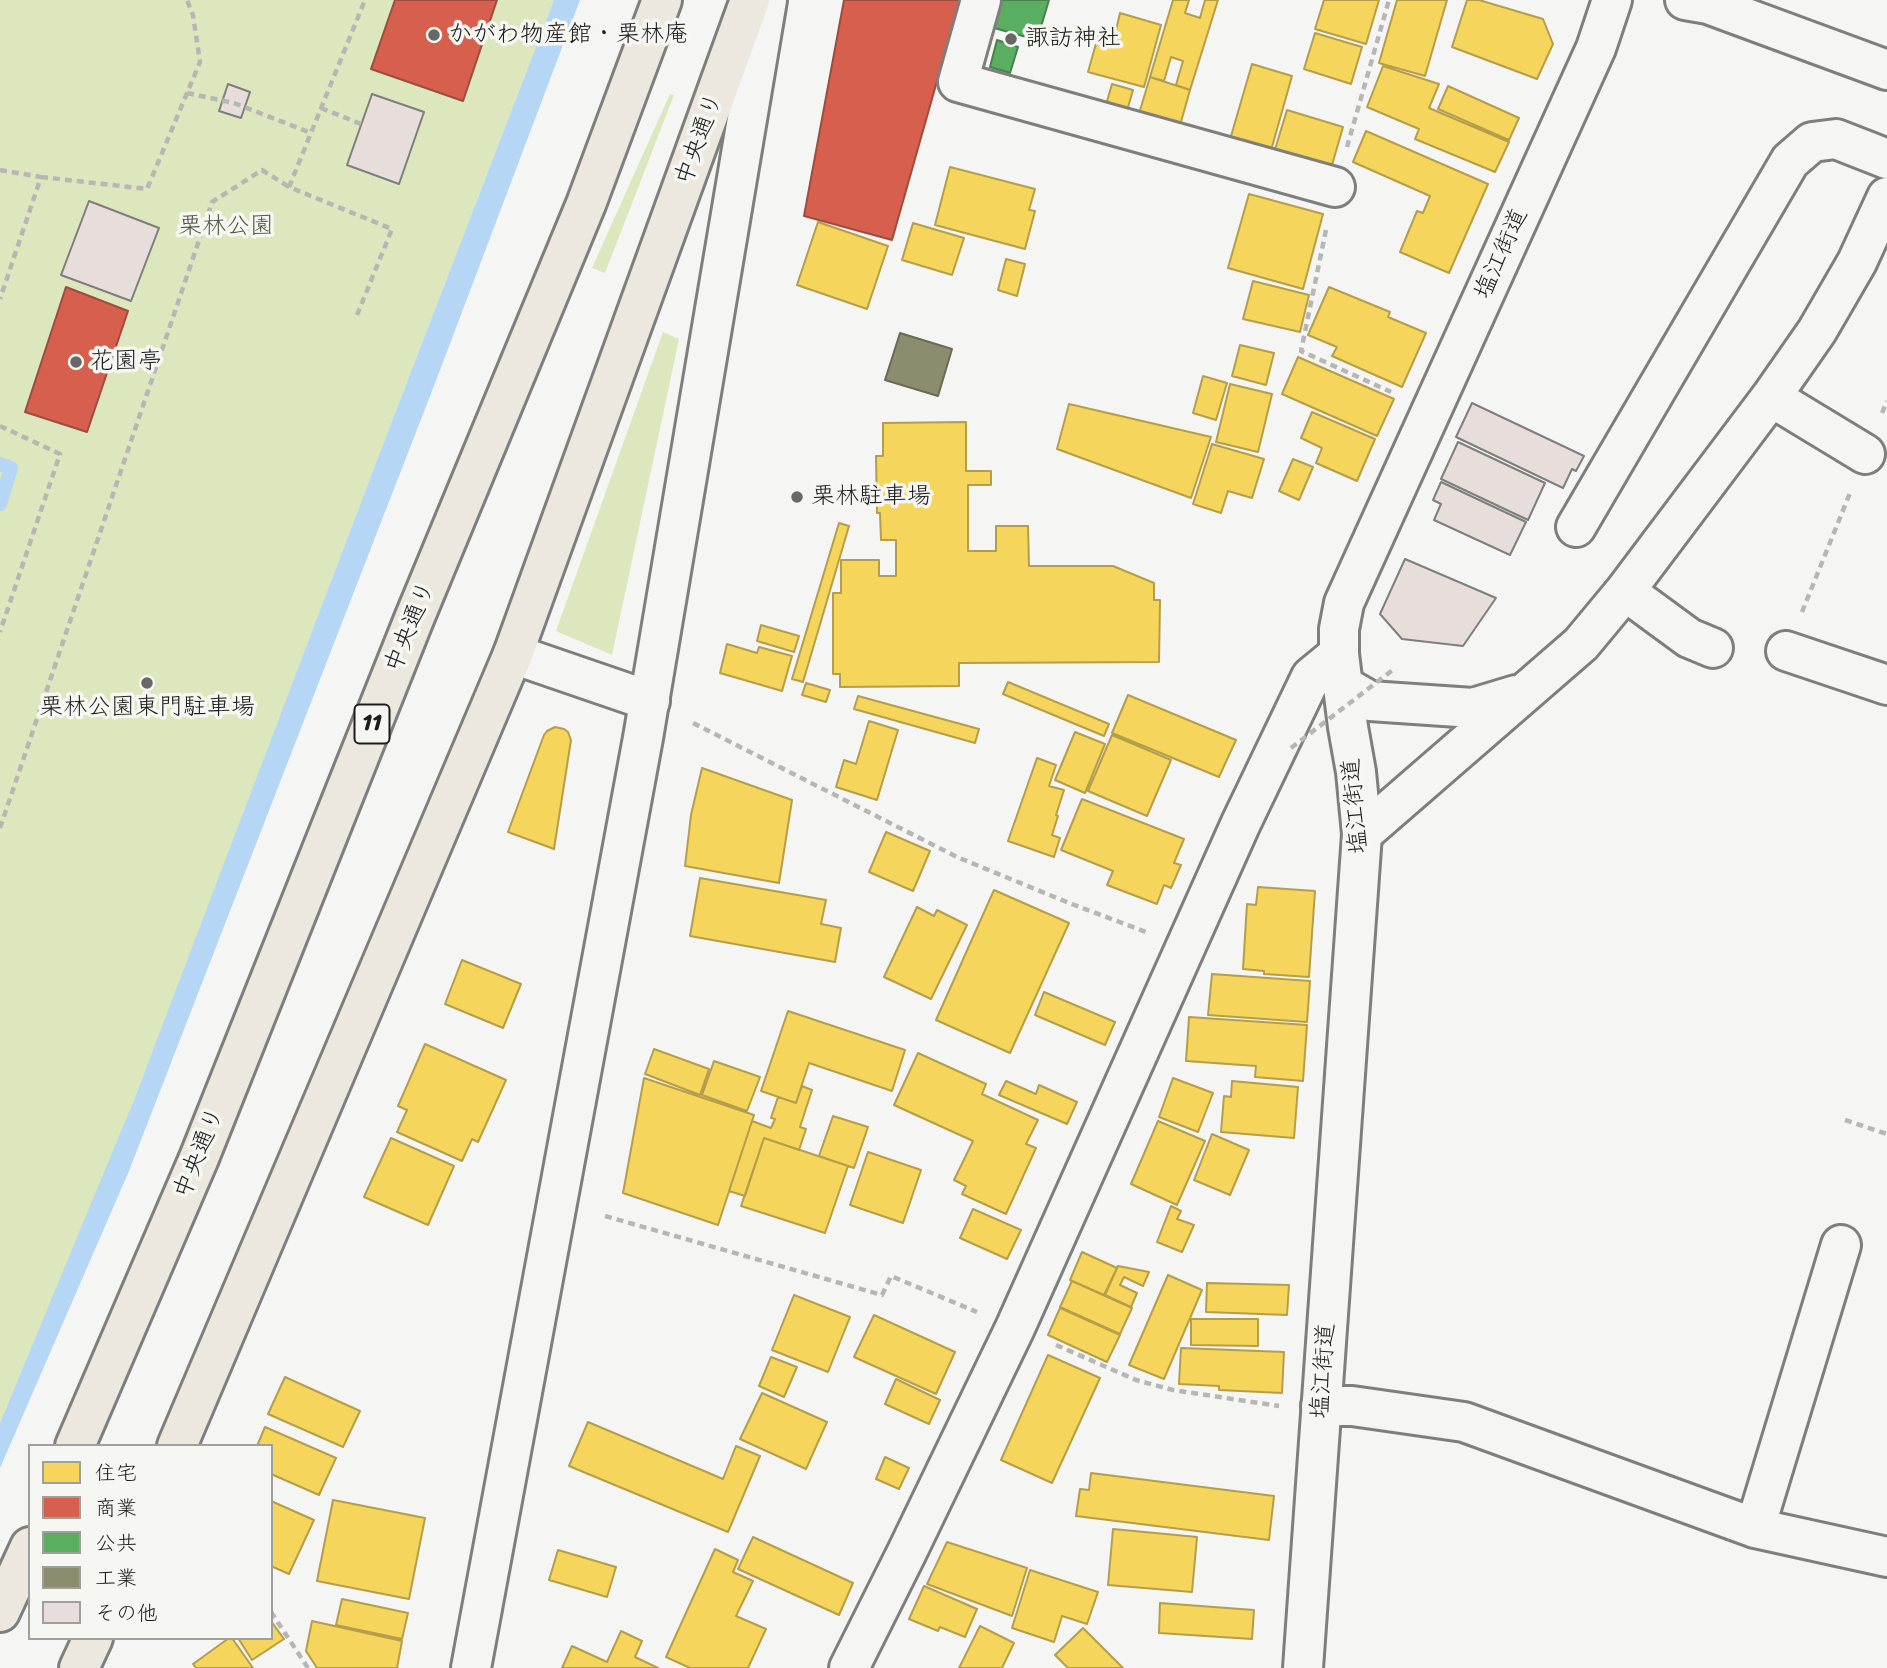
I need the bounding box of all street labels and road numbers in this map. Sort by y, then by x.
street label: 中央通り [670,89,730,189]
street label: 塩江街道 [1469,204,1535,304]
street label: 中央通り [380,577,442,677]
road number: 11 [354,704,390,744]
street label: 塩江街道 [1337,757,1375,855]
street label: 中央通り [169,1103,231,1203]
street label: 塩江街道 [1306,1322,1342,1420]

